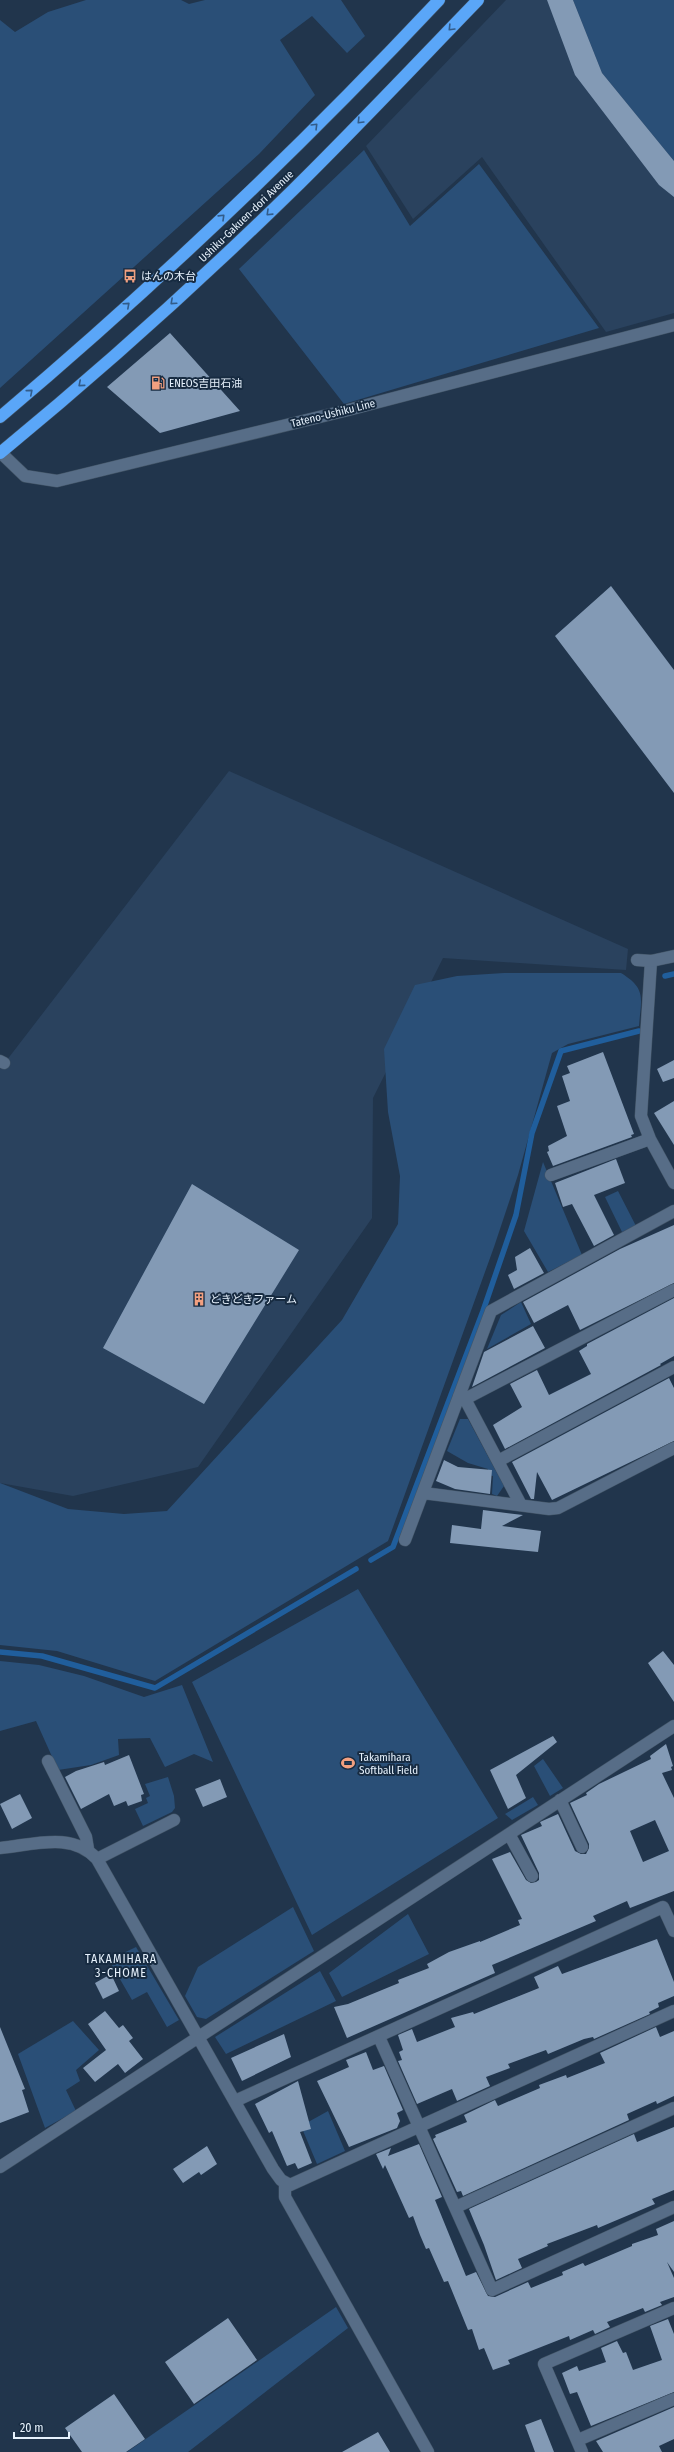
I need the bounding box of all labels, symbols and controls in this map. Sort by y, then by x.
one-way arrow [448,23,456,31]
one-way arrow [357,116,365,124]
one-way arrow [310,123,318,131]
street label: Ushiku-Gakuen-dori Avenue [196,168,296,265]
one-way arrow [266,208,274,216]
one-way arrow [217,214,225,222]
bus stop icon: はんの木台 [122,268,138,284]
place label: はんの木台 [141,270,196,283]
one-way arrow [171,297,178,304]
one-way arrow [122,303,130,310]
fuel station icon: ENEOS吉田石油 [150,375,166,391]
place label: ENEOS吉田石油 [169,377,242,390]
one-way arrow [78,380,86,387]
one-way arrow [25,389,32,396]
street label: Tateno-Ushiku Line [290,397,377,430]
building icon: どきどきファーム [191,1291,207,1307]
place label: どきどきファーム [210,1293,297,1306]
place label: Takamihara Softball Field [359,1751,418,1777]
sports icon: Takamihara Softball Field [340,1755,356,1771]
district label: TAKAMIHARA 3-CHOME [85,1952,157,1980]
scale bar [14,2414,69,2440]
text: 20 m [20,2421,44,2435]

